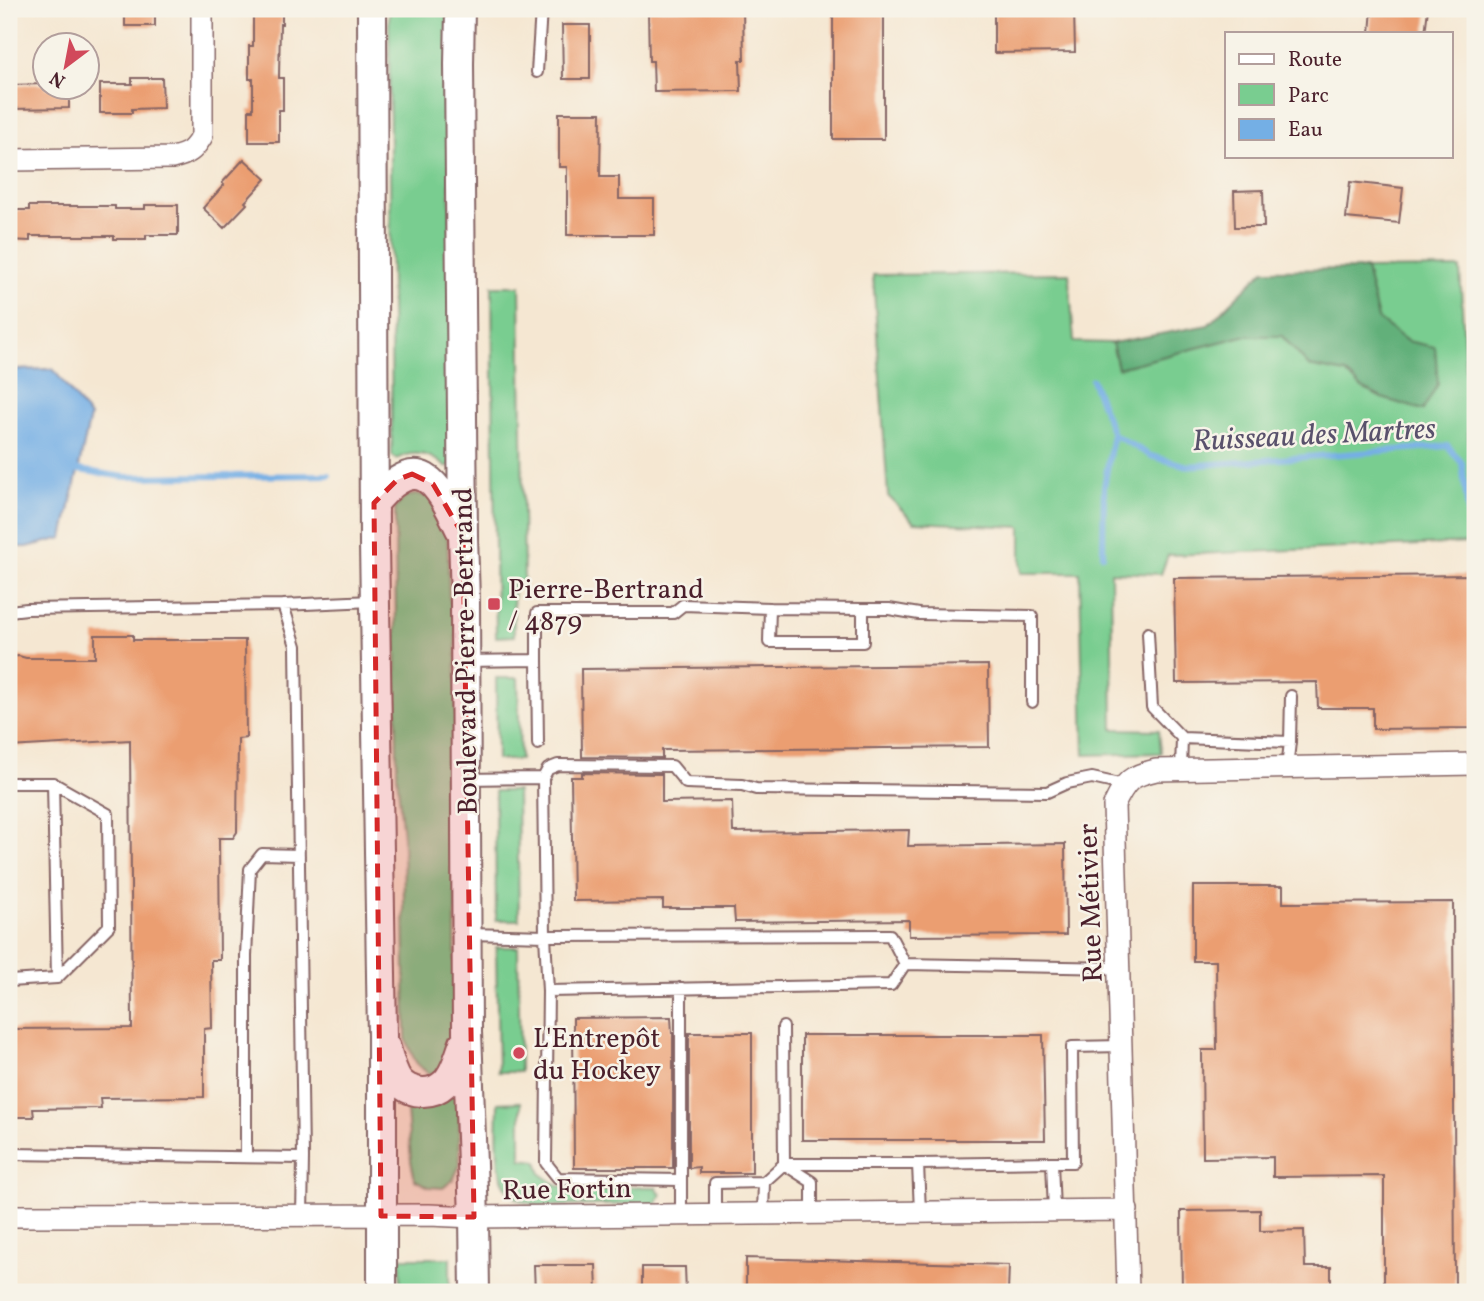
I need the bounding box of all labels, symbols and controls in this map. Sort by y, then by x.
north arrow [32,32,102,102]
legend [1225,32,1452,158]
text: Route [1288,46,1342,75]
text: N [45,64,71,93]
text: Parc [1288,82,1329,111]
text: Eau [1288,116,1323,145]
water label: Ruisseau des Martres [1191,409,1437,463]
street label: Boulevard Pierre-Bertrand [444,487,489,815]
place label: Pierre-Bertrand / 4879 [508,571,704,642]
marker: Pierre-Bertrand / 4879 [486,596,502,612]
street label: Rue Métivier [1069,822,1114,983]
place label: L'Entrepôt du Hockey [533,1020,661,1091]
marker: L'Entrepôt du Hockey [511,1045,527,1061]
street label: Rue Fortin [502,1170,632,1211]

